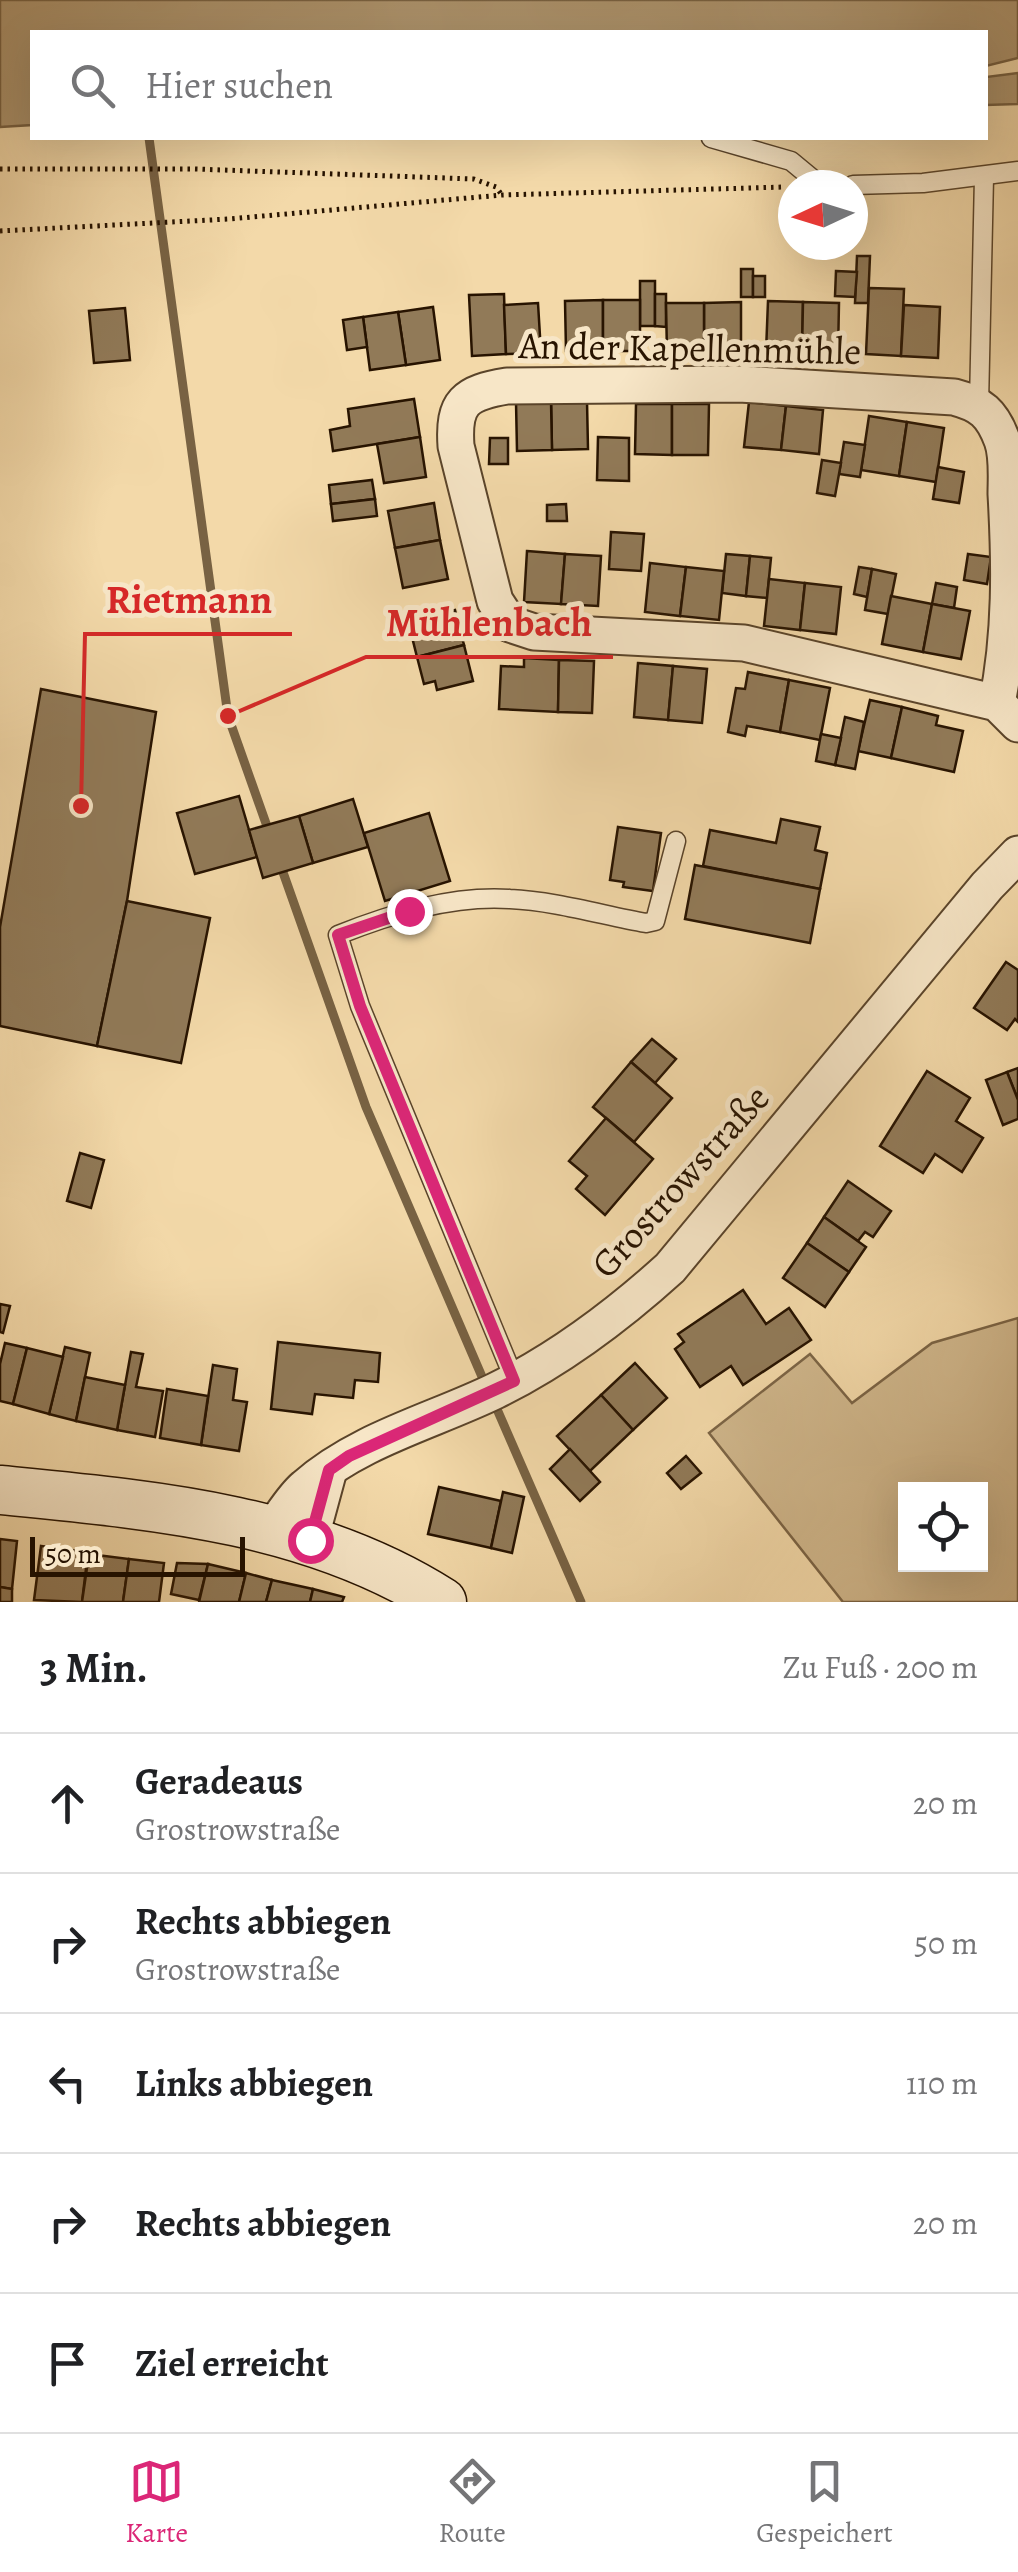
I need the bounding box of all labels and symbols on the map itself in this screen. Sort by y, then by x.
north arrow [778,170,868,260]
street label: An der Kapellenmühle [517,319,862,377]
callout: Rietmann [85,564,292,634]
text: Rietmann [106,572,272,627]
callout: Mühlenbach [366,587,613,657]
text: Mühlenbach [386,595,592,650]
route end [387,889,433,935]
street label: Grostrowstraße [579,1073,781,1289]
route start [288,1518,334,1564]
scale bar [30,1532,245,1576]

